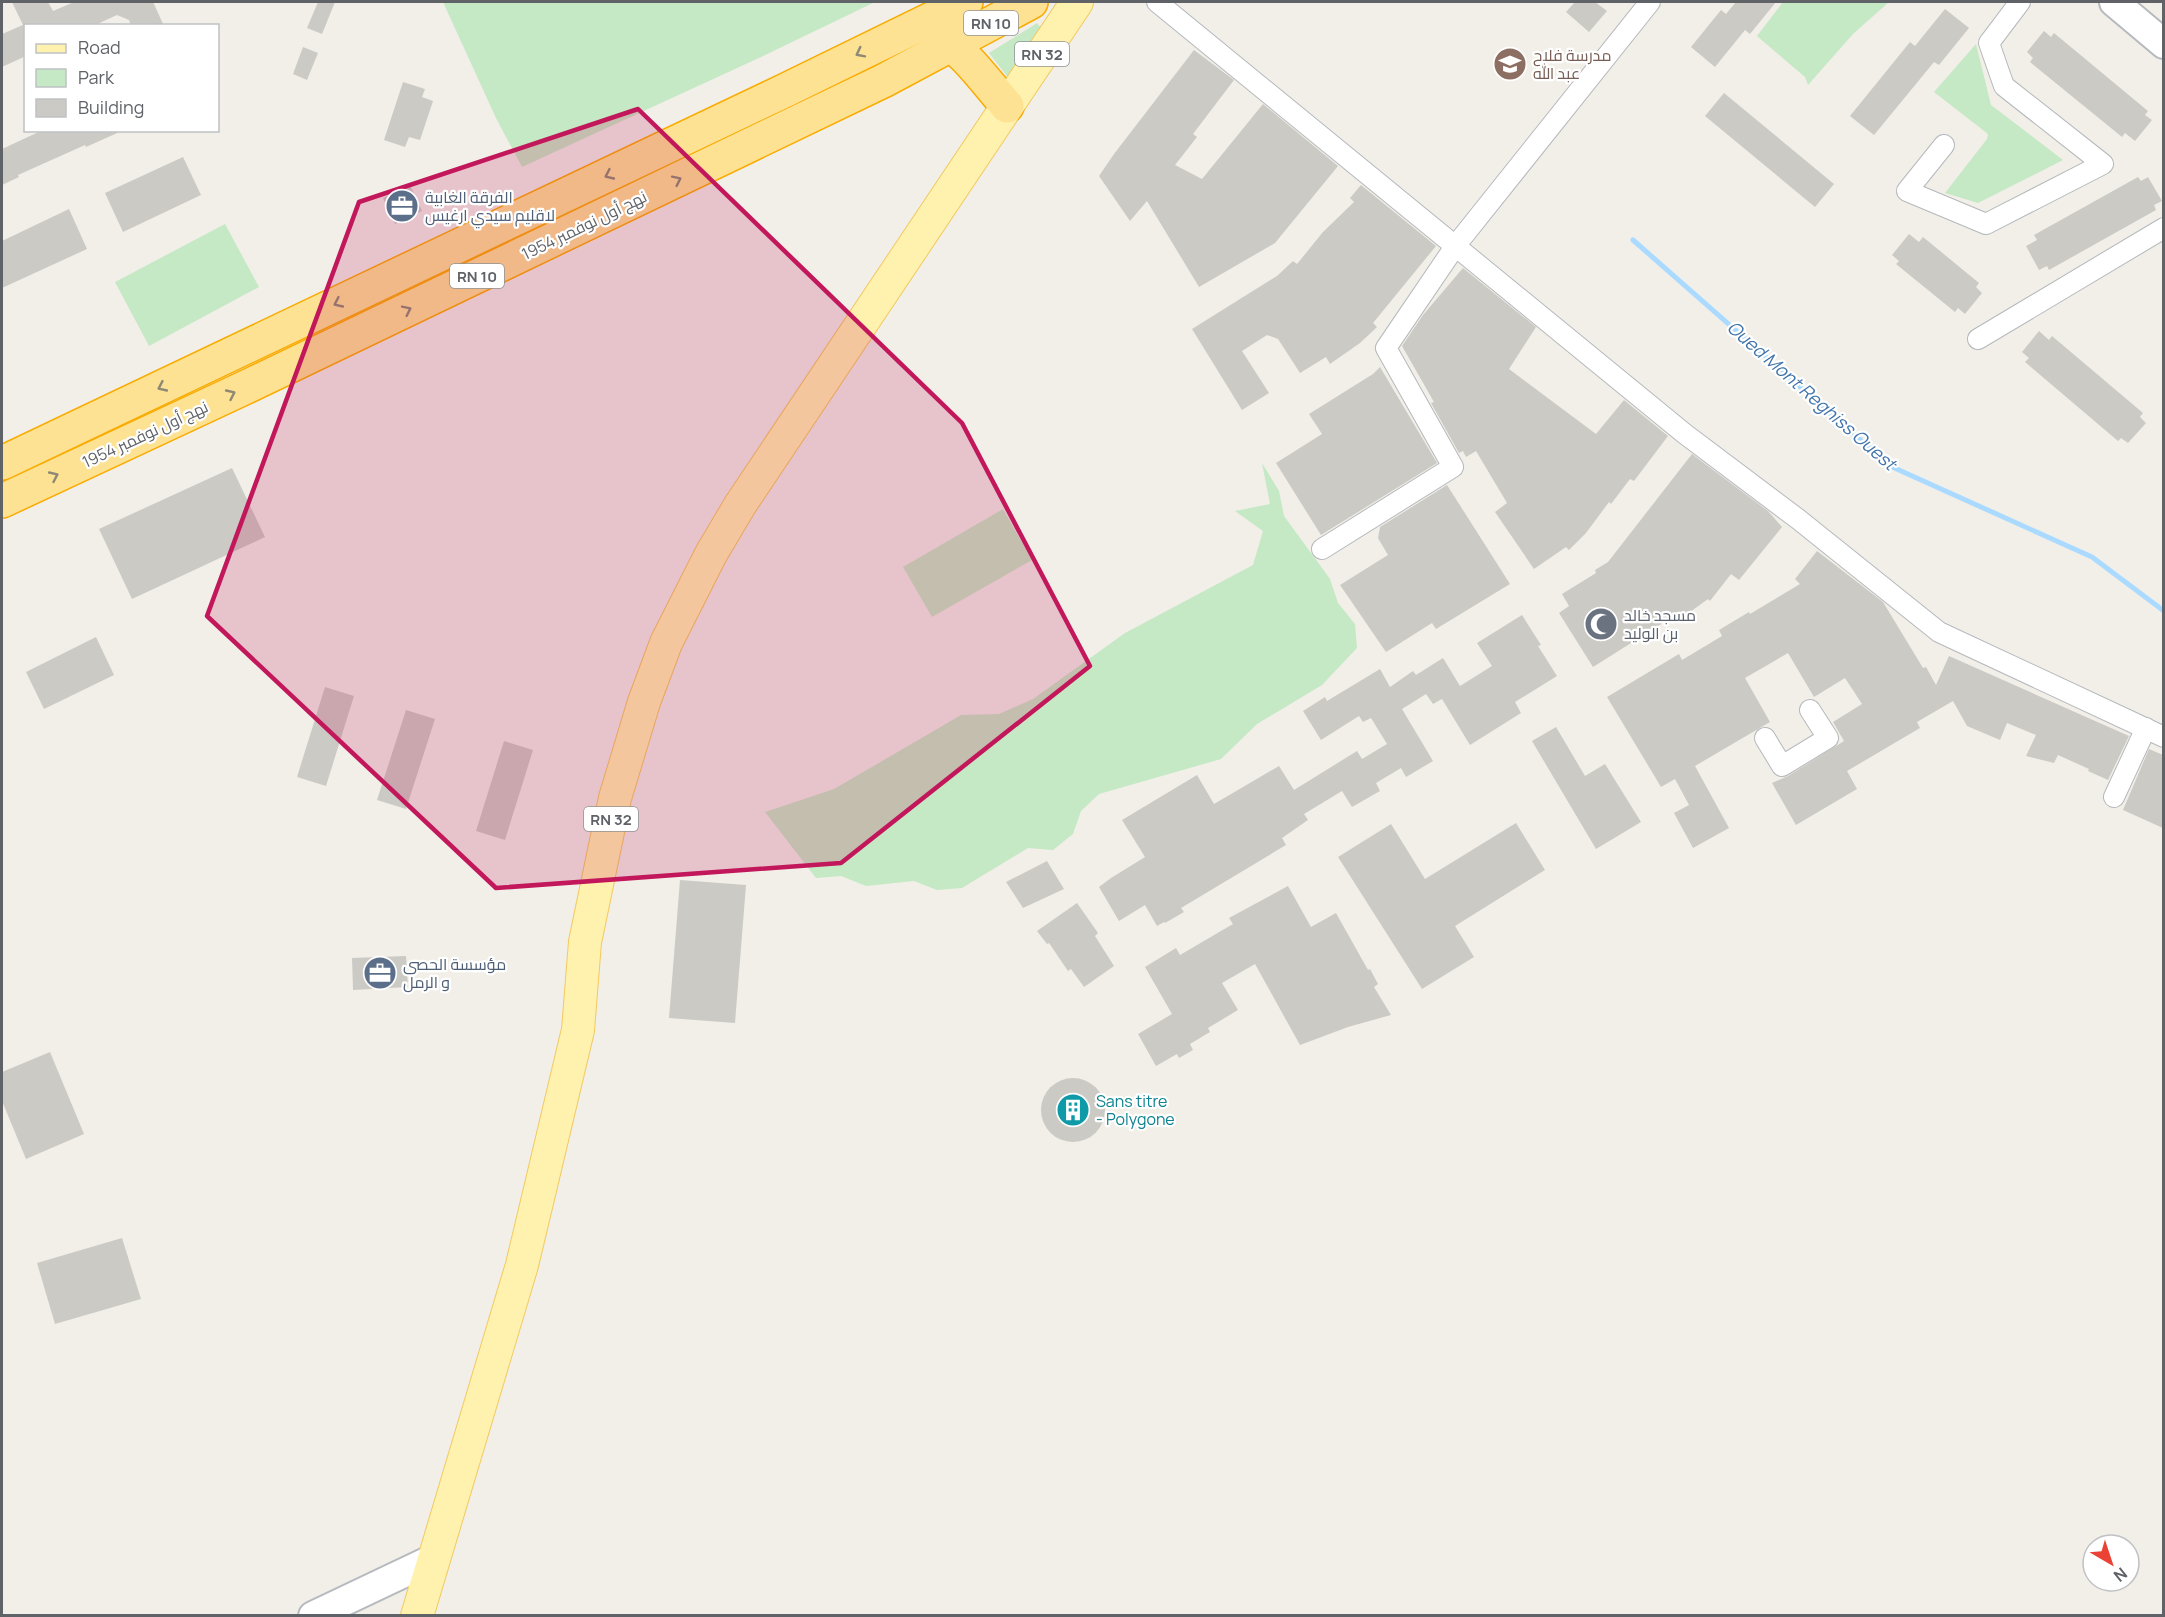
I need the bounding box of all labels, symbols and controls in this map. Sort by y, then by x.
road number: RN 10 [964,11,1018,35]
legend [24,24,219,132]
text: Road [78,35,121,59]
road number: RN 32 [1015,42,1069,66]
place label: مدرسة فلاح عبد الله [1533,44,1611,84]
one-way arrow [855,46,866,57]
school or university icon: مدرسة فلاح عبد الله [1492,46,1528,82]
text: Park [78,65,115,89]
text: Building [78,95,144,119]
one-way arrow [604,167,615,179]
one-way arrow [671,175,682,187]
street label: نهج أول نوفمبر 1954 [518,185,651,266]
place label: الفرقة الغابية لاقليم سيدي ارغيس [425,186,555,229]
office icon: الفرقة الغابية لاقليم سيدي ارغيس [384,188,420,224]
road number: RN 10 [450,264,504,288]
one-way arrow [333,296,344,308]
one-way arrow [401,305,412,317]
water label: Oued Mont Reghiss Ouest [1722,315,1903,476]
one-way arrow [157,380,168,392]
one-way arrow [225,389,236,401]
street label: نهج أول نوفمبر 1954 [78,395,212,474]
one-way arrow [48,472,59,484]
place label: مسجد خالد بن الوليد [1624,604,1696,644]
mosque icon: مسجد خالد بن الوليد [1583,606,1619,642]
road number: RN 32 [584,807,638,831]
place label: مؤسسة الحصى و الرمل [403,953,506,993]
office icon: مؤسسة الحصى و الرمل [362,955,398,991]
place label: Sans titre - Polygone [1096,1090,1175,1130]
building icon: Sans titre - Polygone [1055,1092,1091,1128]
north arrow [2081,1533,2141,1593]
text: N [2109,1562,2132,1587]

